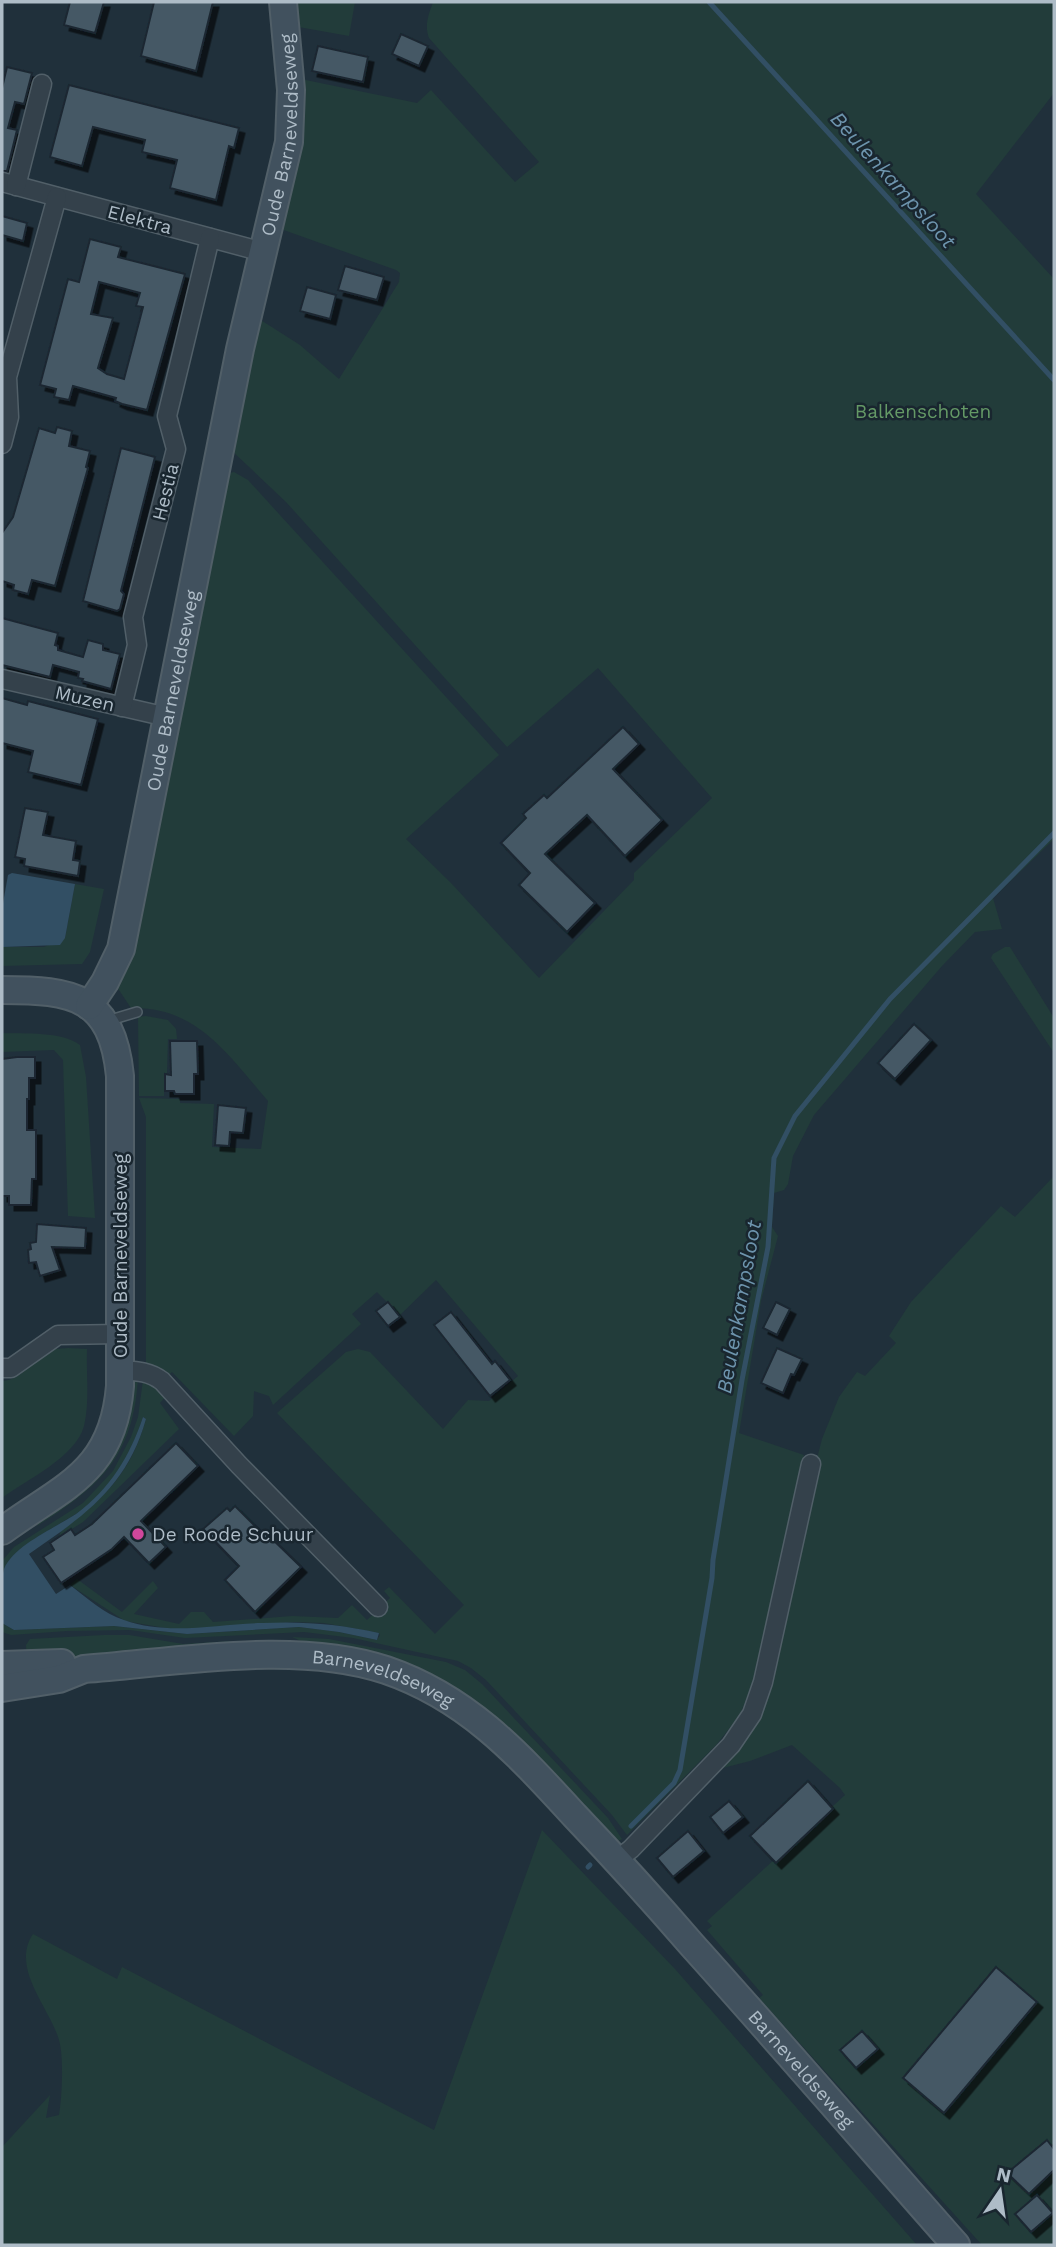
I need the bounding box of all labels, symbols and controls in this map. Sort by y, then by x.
street label: Oude Barneveldseweg [256,32,303,238]
water label: Beulenkampsloot [825,106,962,254]
street label: Elektra [105,200,175,239]
park label: Balkenschoten [855,400,991,423]
street label: Hestia [147,461,184,523]
street label: Oude Barneveldseweg [142,587,204,793]
street label: Muzen [53,680,117,716]
street label: Oude Barneveldseweg [109,1153,132,1358]
water label: Beulenkampsloot [711,1218,766,1395]
place label: De Roode Schuur [152,1523,314,1546]
marker: De Roode Schuur [130,1526,146,1542]
street label: Barneveldseweg [311,1645,459,1713]
street label: Barneveldseweg [743,2005,860,2134]
north arrow [965,2156,1035,2226]
text: N [994,2162,1013,2188]

